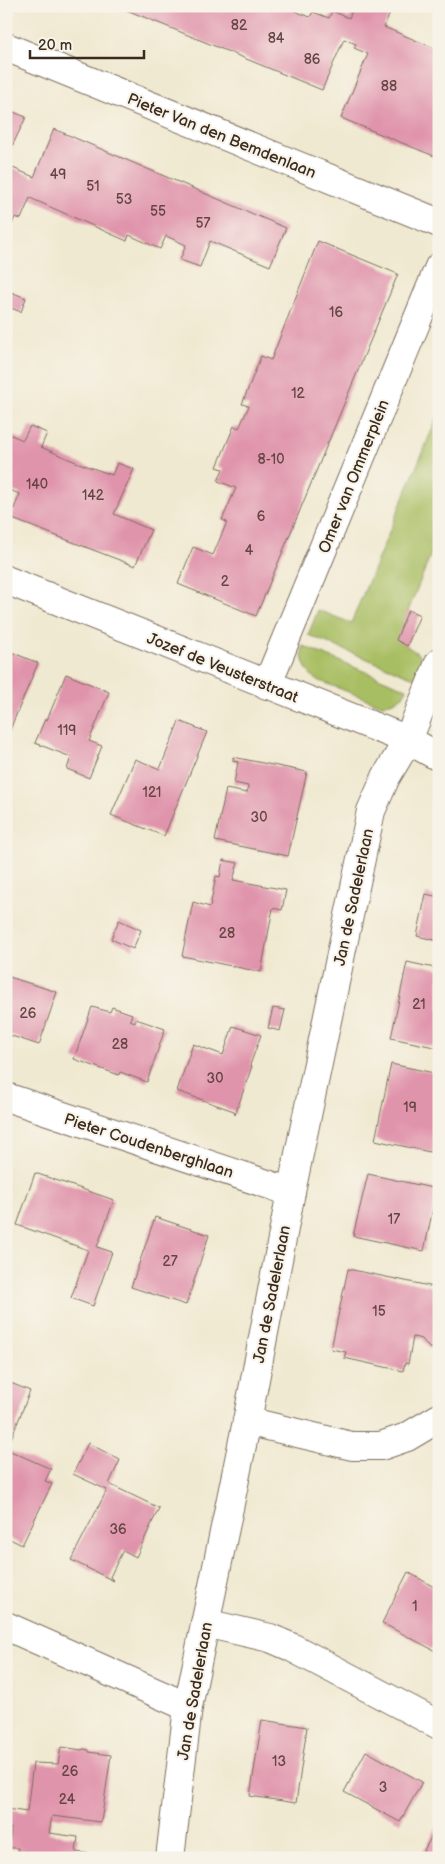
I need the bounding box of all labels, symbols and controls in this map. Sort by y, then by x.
house number: 82 [231,17,248,34]
scale bar [30,28,144,60]
house number: 84 [268,30,285,47]
text: 20 m [38,36,72,55]
house number: 86 [304,51,321,68]
house number: 88 [381,78,397,95]
street label: Pieter Van den Bemdenlaan [124,90,319,183]
house number: 49 [50,166,66,183]
house number: 51 [86,178,100,195]
house number: 53 [116,191,132,208]
house number: 55 [150,203,166,220]
house number: 57 [196,215,211,232]
house number: 16 [329,304,343,321]
house number: 12 [291,385,306,402]
street label: Omer van Ommerplein [315,397,394,556]
house number: 8-10 [258,451,284,468]
house number: 140 [26,476,48,493]
house number: 142 [82,487,105,504]
house number: 6 [257,508,266,525]
house number: 4 [245,542,254,559]
house number: 2 [221,573,230,590]
street label: Jozef de Veusterstraat [144,629,301,708]
house number: 119 [58,722,76,739]
house number: 121 [143,784,161,801]
house number: 30 [251,809,267,826]
street label: Jan de Sadelerlaan [331,827,378,968]
house number: 28 [219,925,235,942]
house number: 21 [412,996,426,1013]
house number: 26 [20,1005,37,1022]
house number: 28 [112,1036,128,1053]
house number: 30 [207,1070,223,1087]
house number: 19 [403,1099,417,1116]
street label: Pieter Coudenberghlaan [61,1110,236,1183]
house number: 17 [388,1211,400,1228]
street label: Jan de Sadelerlaan [250,1224,295,1365]
house number: 27 [162,1253,178,1270]
house number: 15 [372,1303,386,1320]
house number: 36 [109,1521,127,1538]
house number: 1 [412,1598,418,1615]
street label: Jan de Sadelerlaan [174,1621,217,1762]
house number: 13 [272,1753,286,1770]
house number: 26 [62,1763,79,1780]
house number: 3 [379,1779,387,1796]
house number: 24 [59,1791,76,1808]

